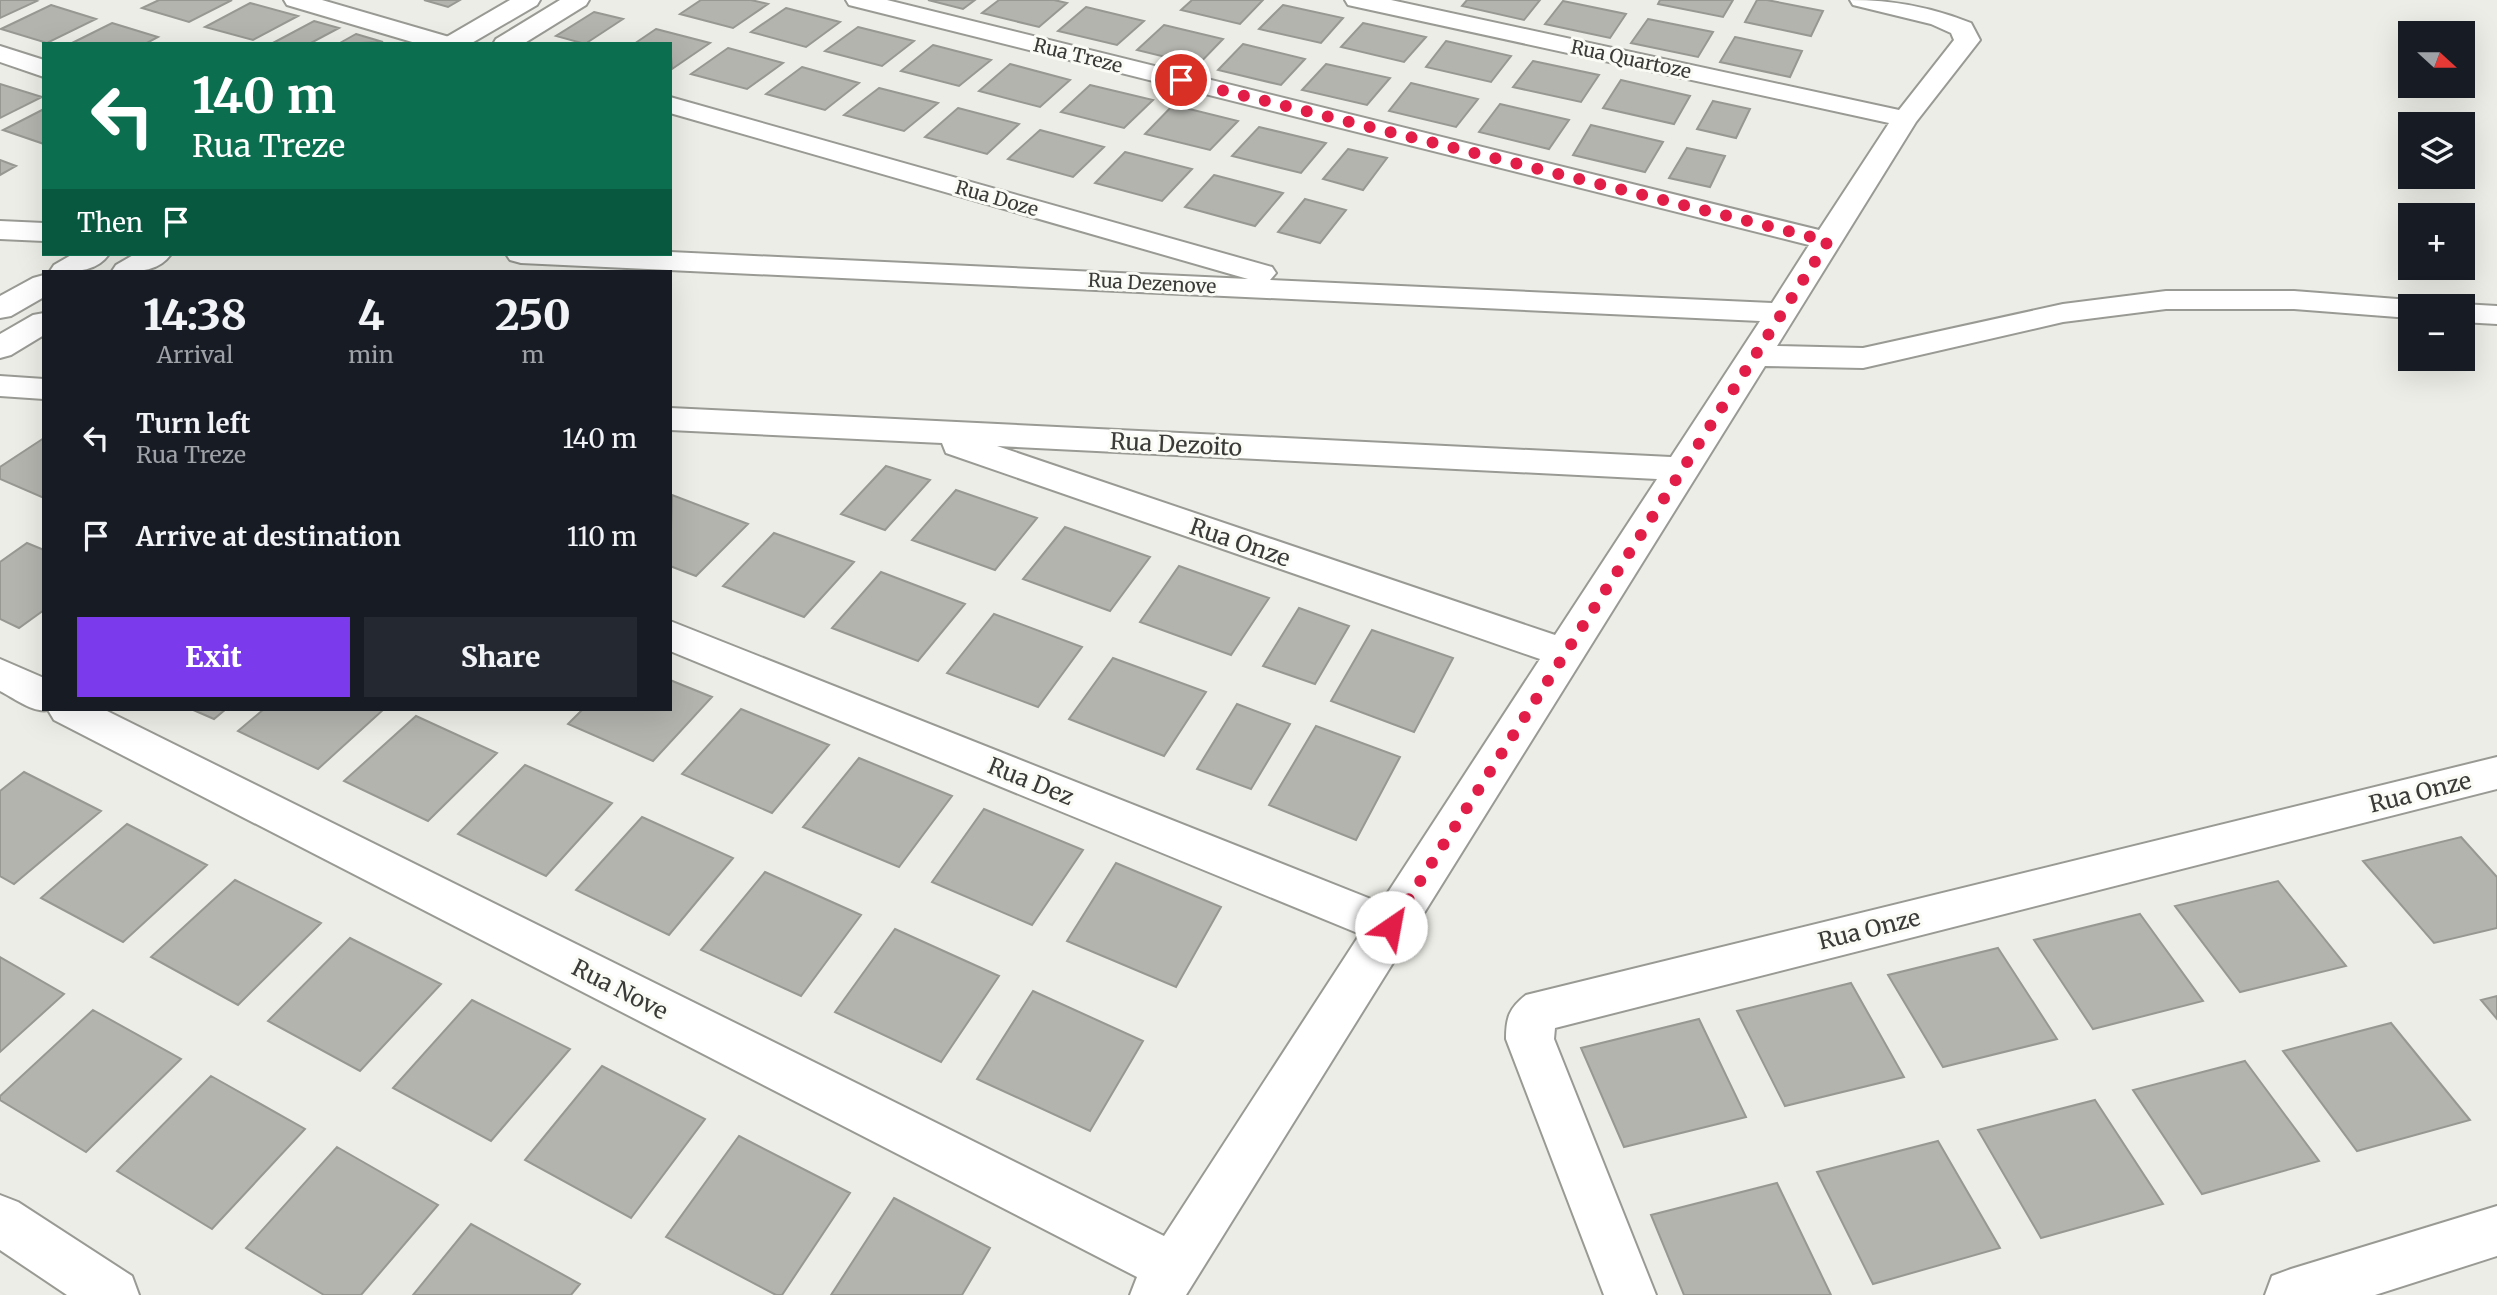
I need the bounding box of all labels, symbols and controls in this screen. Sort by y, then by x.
north arrow [2398,21,2474,98]
map controls [2398,21,2475,371]
street label: Rua Treze [1031,32,1125,78]
street label: Rua Quartoze [1569,35,1693,83]
pin [1151,50,1211,110]
icon: arrive [1162,61,1200,99]
text: 140 m [192,65,336,126]
icon: left [77,70,168,161]
button: layers [2398,112,2475,189]
text: Rua Treze [192,126,345,166]
street label: Rua Doze [953,175,1041,221]
icon: arrive [157,203,195,241]
button: + [2398,203,2475,280]
text: Then [77,206,143,239]
street label: Rua Dezenove [1087,268,1217,298]
text: 14:38 [143,289,247,341]
text: 4 [357,289,384,341]
text: 250 [495,289,571,341]
button: − [2398,294,2475,371]
text: Arrival [157,340,233,369]
text: min [348,340,394,369]
text: m [521,340,544,369]
text: Turn left [136,407,250,440]
icon: left [77,419,115,457]
text: 140 m [562,422,637,455]
street label: Rua Dezoito [1109,426,1243,462]
text: Rua Treze [136,440,246,469]
street label: Rua Onze [1186,511,1294,573]
icon: arrive [77,517,115,555]
text: Arrive at destination [136,520,401,553]
text: 110 m [567,520,637,553]
button: Exit [77,617,350,697]
button: Share [364,617,637,697]
street label: Rua Dez [984,751,1078,811]
street label: Rua Onze [2366,765,2474,819]
position arrow [1354,890,1428,964]
street label: Rua Onze [1815,902,1923,956]
street label: Rua Nove [567,953,673,1025]

